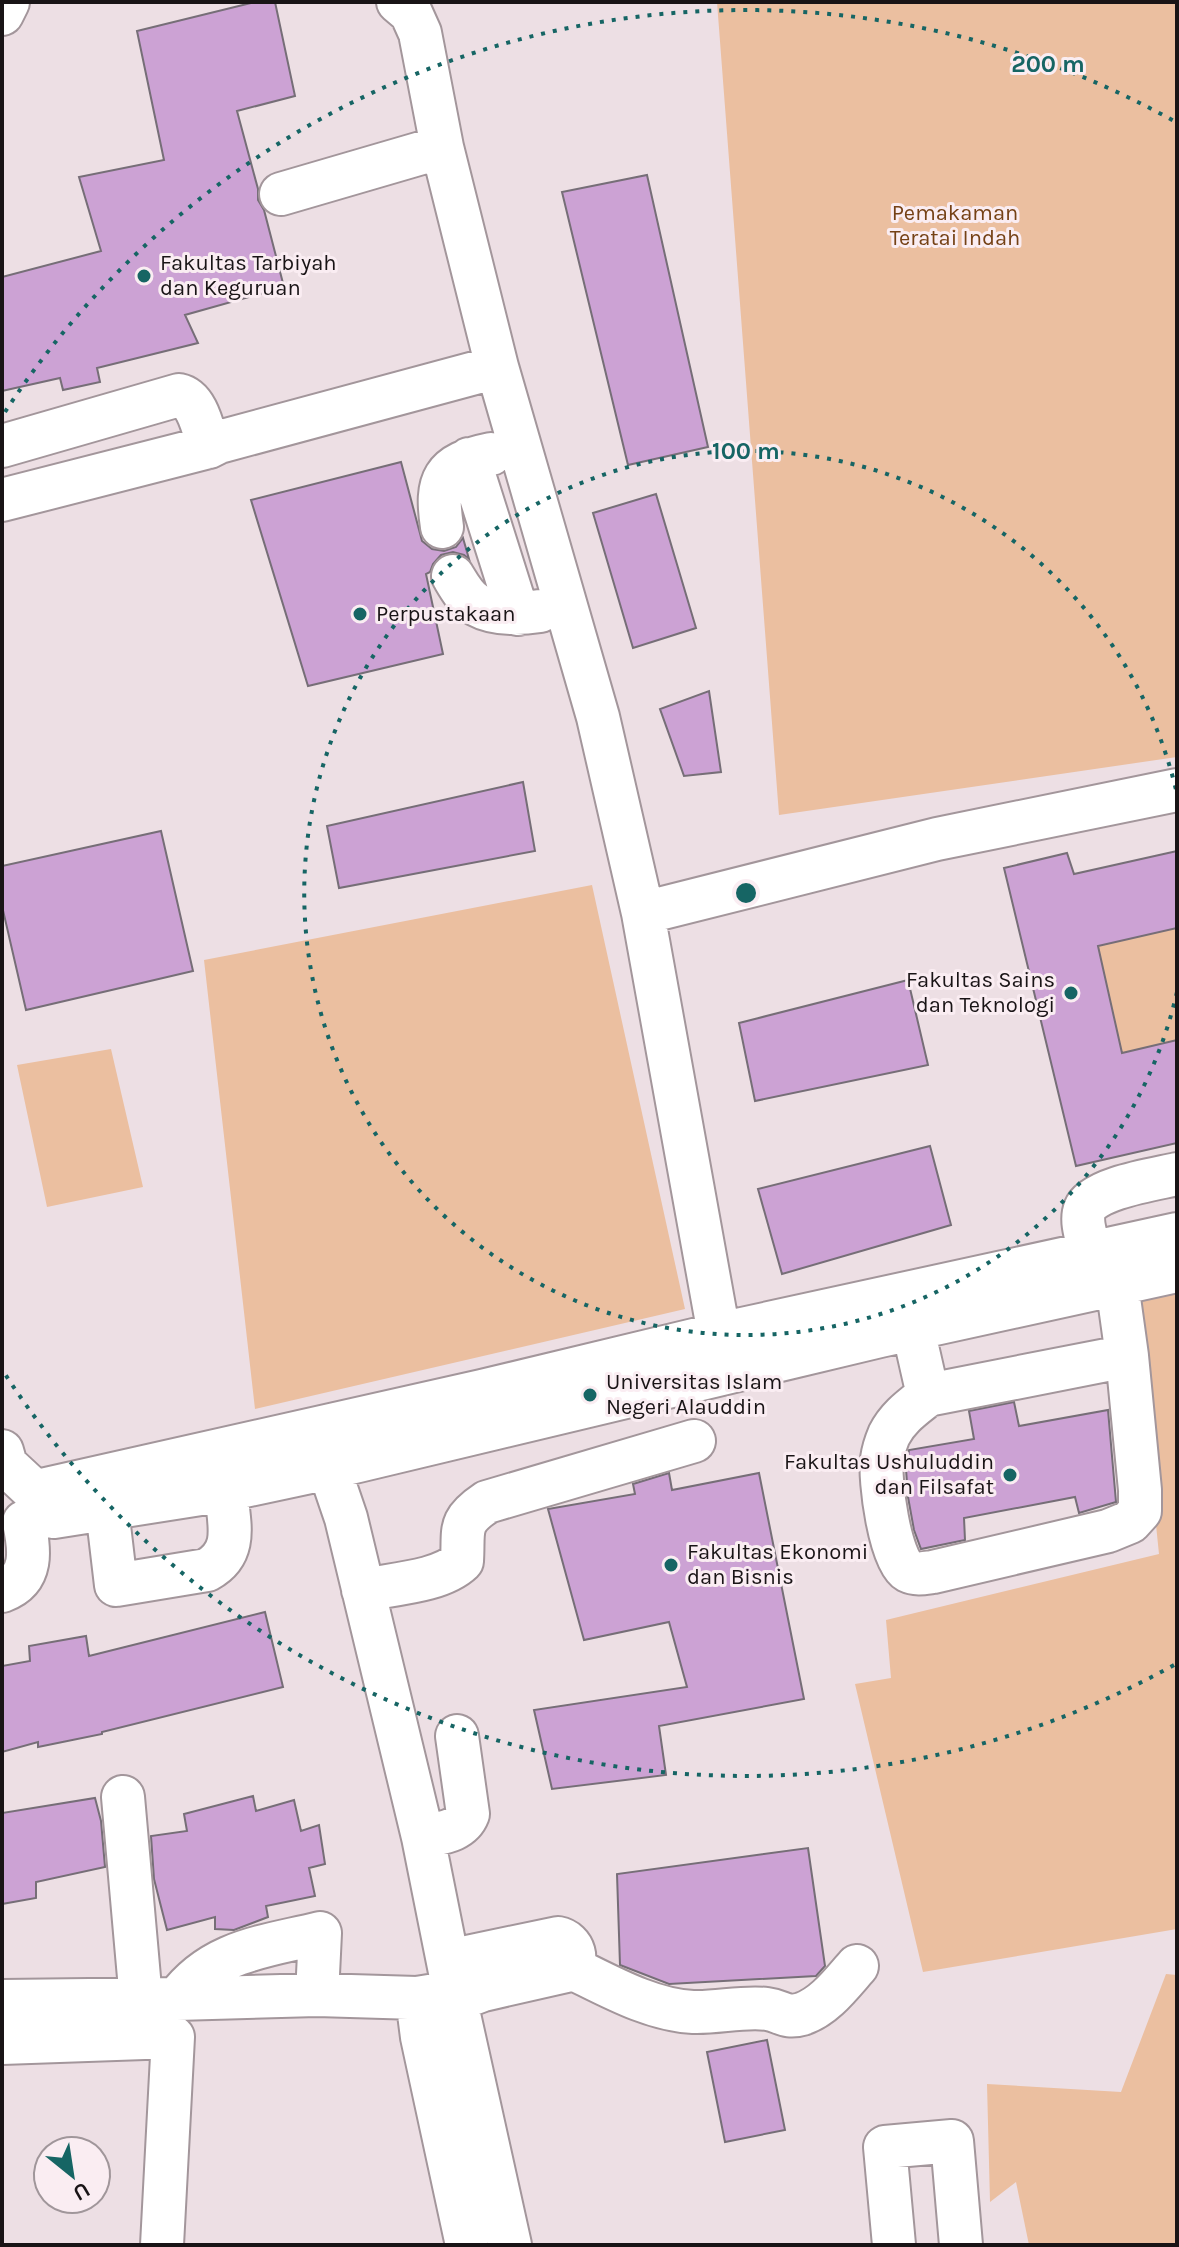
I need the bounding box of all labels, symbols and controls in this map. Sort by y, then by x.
text: 200 m [1011,50,1085,78]
park label: Pemakaman Teratai Indah [890,200,1020,251]
place label: Fakultas Tarbiyah dan Keguruan [160,250,337,301]
marker: Fakultas Tarbiyah dan Keguruan [135,267,153,285]
text: 100 m [712,437,780,465]
place label: Perpustakaan [376,601,515,627]
marker: Perpustakaan [351,605,369,623]
centre of rings [732,879,760,907]
place label: Fakultas Sains dan Teknologi [906,967,1055,1018]
marker: Fakultas Sains dan Teknologi [1062,984,1080,1002]
place label: Universitas Islam Negeri Alauddin [606,1369,782,1420]
marker: Universitas Islam Negeri Alauddin [581,1386,599,1404]
place label: Fakultas Ushuluddin dan Filsafat [784,1449,994,1500]
marker: Fakultas Ushuluddin dan Filsafat [1001,1466,1019,1484]
place label: Fakultas Ekonomi dan Bisnis [687,1539,868,1590]
marker: Fakultas Ekonomi dan Bisnis [662,1556,680,1574]
north arrow [32,2135,112,2215]
text: U [68,2176,95,2207]

